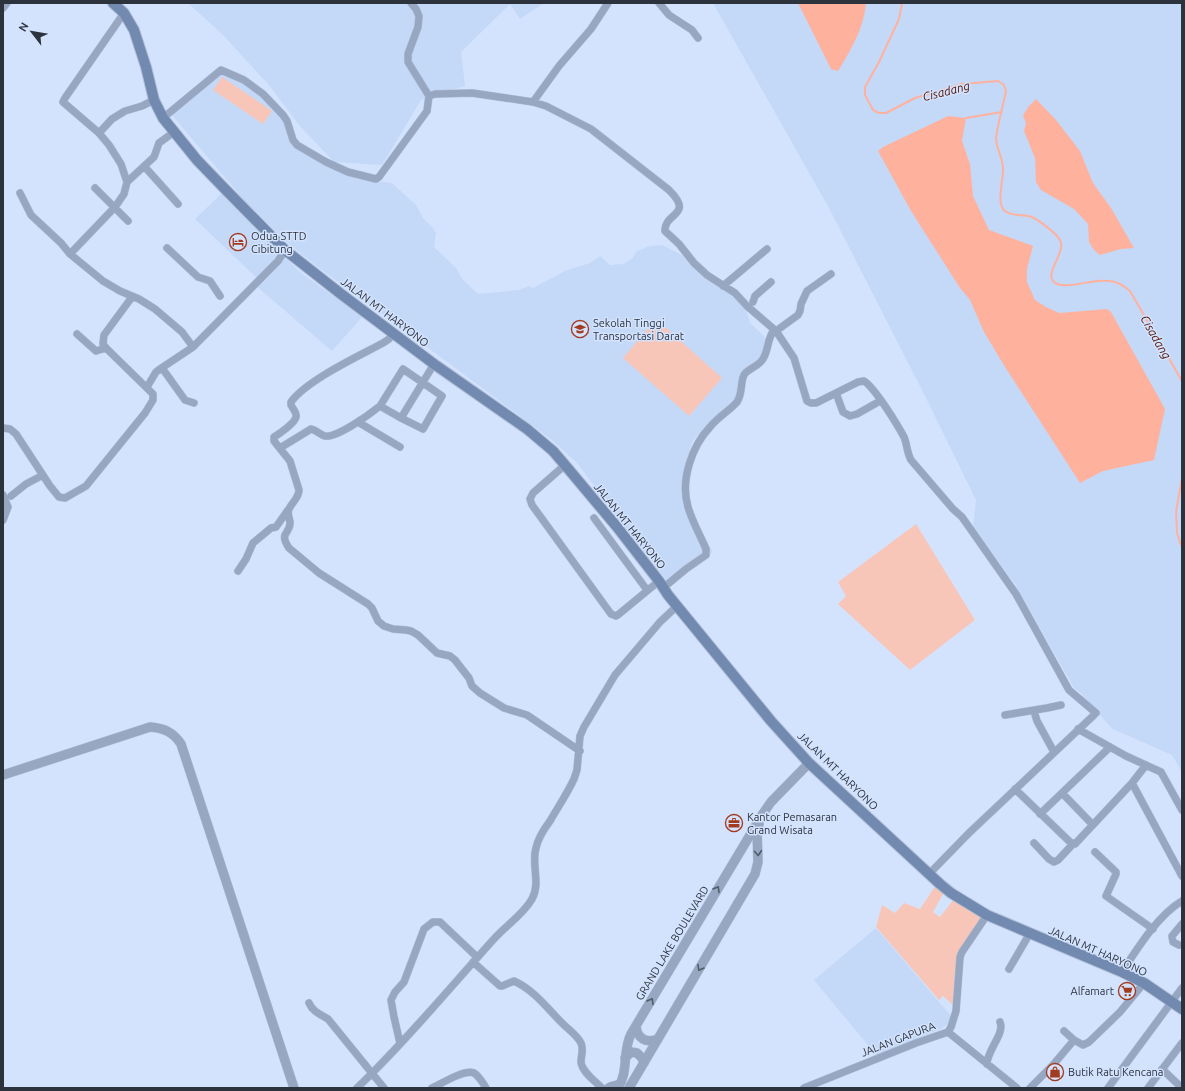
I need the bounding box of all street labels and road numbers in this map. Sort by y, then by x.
street label: JALAN MT HARYONO [339,275,431,349]
street label: JALAN MT HARYONO [592,481,668,571]
street label: JALAN MT HARYONO [795,730,881,812]
street label: GRAND LAKE BOULEVARD [633,883,711,1002]
street label: JALAN MT HARYONO [1047,924,1149,978]
street label: JALAN GAPURA [859,1019,938,1059]

